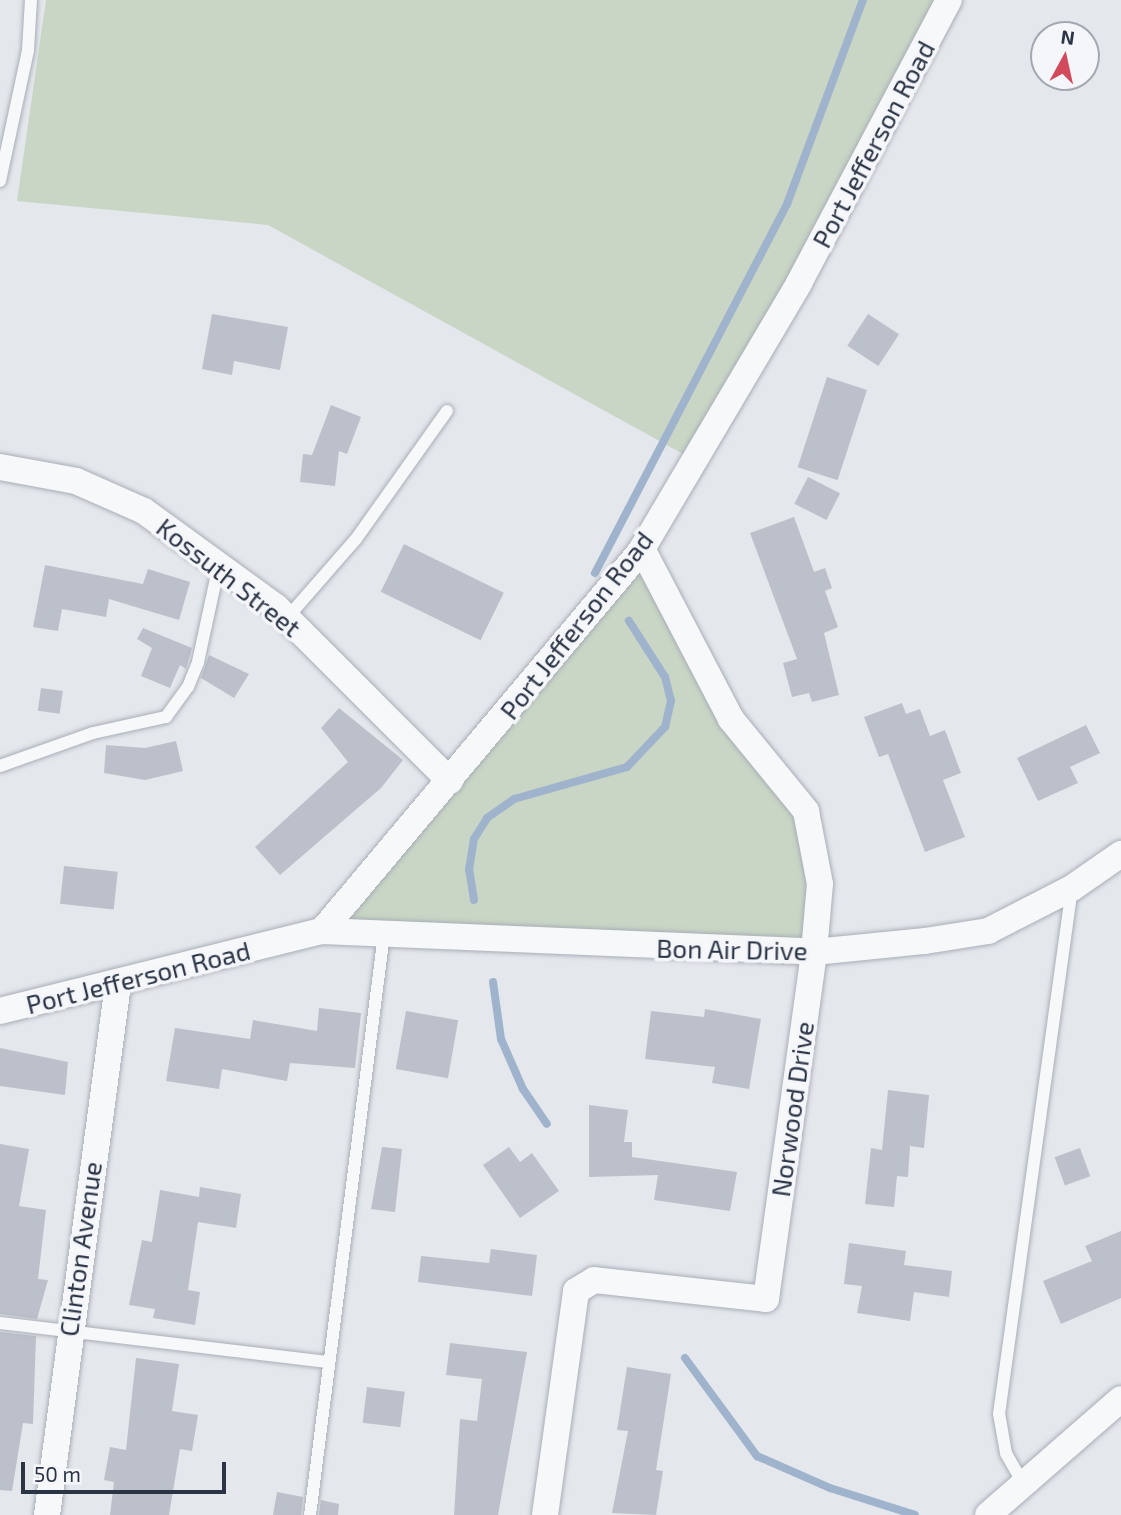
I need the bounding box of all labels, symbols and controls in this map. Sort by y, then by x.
north arrow [1030,21,1100,91]
text: N [1059,24,1076,49]
street label: Port Jefferson Road [805,35,941,253]
street label: Kossuth Street [151,511,307,643]
street label: Port Jefferson Road [493,525,659,725]
street label: Bon Air Drive [656,932,808,966]
street label: Port Jefferson Road [22,934,254,1020]
street label: Norwood Drive [764,1019,820,1199]
street label: Clinton Avenue [52,1159,108,1339]
scale bar [24,1448,229,1492]
text: 50 m [34,1461,81,1486]

